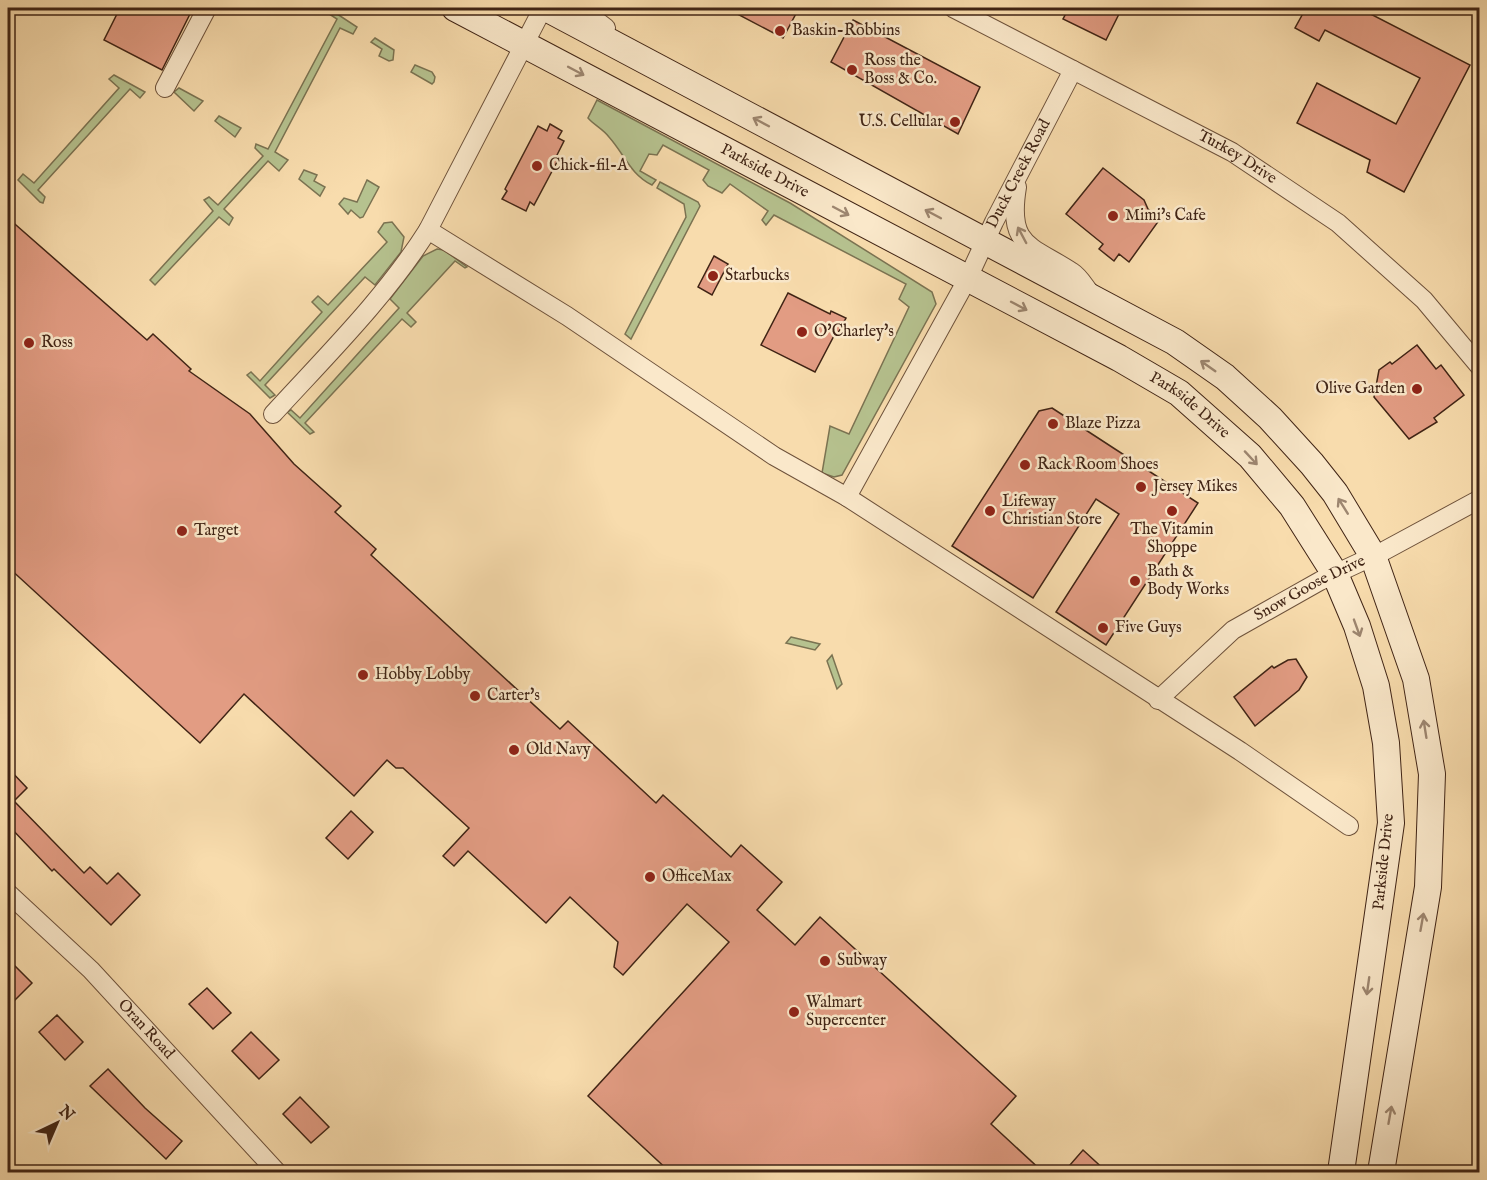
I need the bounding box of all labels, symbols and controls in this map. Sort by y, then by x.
place label: Baskin-Robbins [792,21,900,41]
marker: Baskin-Robbins [773,24,787,38]
place label: Ross the Boss & Co. [864,51,937,89]
marker: Ross the Boss & Co. [845,63,859,77]
one-way arrow [566,66,584,77]
place label: U.S. Cellular [859,112,943,132]
marker: U.S. Cellular [948,115,962,129]
one-way arrow [753,116,771,127]
street label: Duck Creek Road [982,116,1056,232]
street label: Turkey Drive [1194,126,1280,189]
street label: Parkside Drive [717,140,812,203]
place label: Chick-fil-A [549,156,629,176]
marker: Chick-fil-A [530,159,544,173]
one-way arrow [831,206,849,217]
place label: Mimi's Cafe [1125,206,1206,226]
one-way arrow [925,207,943,219]
marker: Mimi's Cafe [1106,209,1120,223]
one-way arrow [1016,227,1028,244]
place label: Starbucks [725,266,790,286]
marker: Starbucks [706,269,720,283]
one-way arrow [1010,301,1028,312]
place label: O'Charley's [814,322,894,342]
marker: O'Charley's [795,325,809,339]
place label: Ross [41,333,73,353]
marker: Ross [22,336,36,350]
one-way arrow [1201,360,1217,372]
street label: Parkside Drive [1146,368,1234,443]
place label: Olive Garden [1315,379,1405,399]
marker: Olive Garden [1410,382,1424,396]
place label: Blaze Pizza [1065,414,1140,434]
marker: Blaze Pizza [1046,417,1060,431]
one-way arrow [1244,450,1258,465]
place label: Rack Room Shoes [1037,455,1159,475]
marker: Rack Room Shoes [1018,458,1032,472]
place label: Jersey Mikes [1151,477,1238,497]
marker: Jersey Mikes [1134,480,1148,494]
place label: Lifeway Christian Store [1002,492,1102,530]
one-way arrow [1336,498,1348,515]
marker: Lifeway Christian Store [983,504,997,518]
marker: The Vitamin Shoppe [1165,504,1179,518]
place label: The Vitamin Shoppe [1130,520,1214,558]
place label: Target [194,521,239,541]
marker: Target [175,524,189,538]
street label: Snow Goose Drive [1251,551,1369,626]
place label: Bath & Body Works [1147,562,1229,600]
marker: Bath & Body Works [1128,574,1142,588]
place label: Five Guys [1115,618,1182,638]
one-way arrow [1353,618,1364,637]
marker: Five Guys [1096,621,1110,635]
place label: Hobby Lobby [375,665,471,685]
marker: Hobby Lobby [356,668,370,682]
place label: Carter's [487,686,540,706]
marker: Carter's [468,689,482,703]
one-way arrow [1420,719,1431,739]
place label: Old Navy [526,740,591,760]
marker: Old Navy [507,743,521,757]
street label: Parkside Drive [1369,813,1399,911]
place label: OfficeMax [662,867,732,887]
marker: OfficeMax [643,870,657,884]
one-way arrow [1417,913,1428,933]
place label: Subway [837,951,887,971]
marker: Subway [818,954,832,968]
one-way arrow [1363,975,1374,995]
place label: Walmart Supercenter [806,993,886,1031]
street label: Oran Road [113,995,179,1064]
marker: Walmart Supercenter [787,1005,801,1019]
north arrow [27,1093,87,1153]
text: N [53,1101,78,1126]
one-way arrow [1385,1105,1396,1125]

